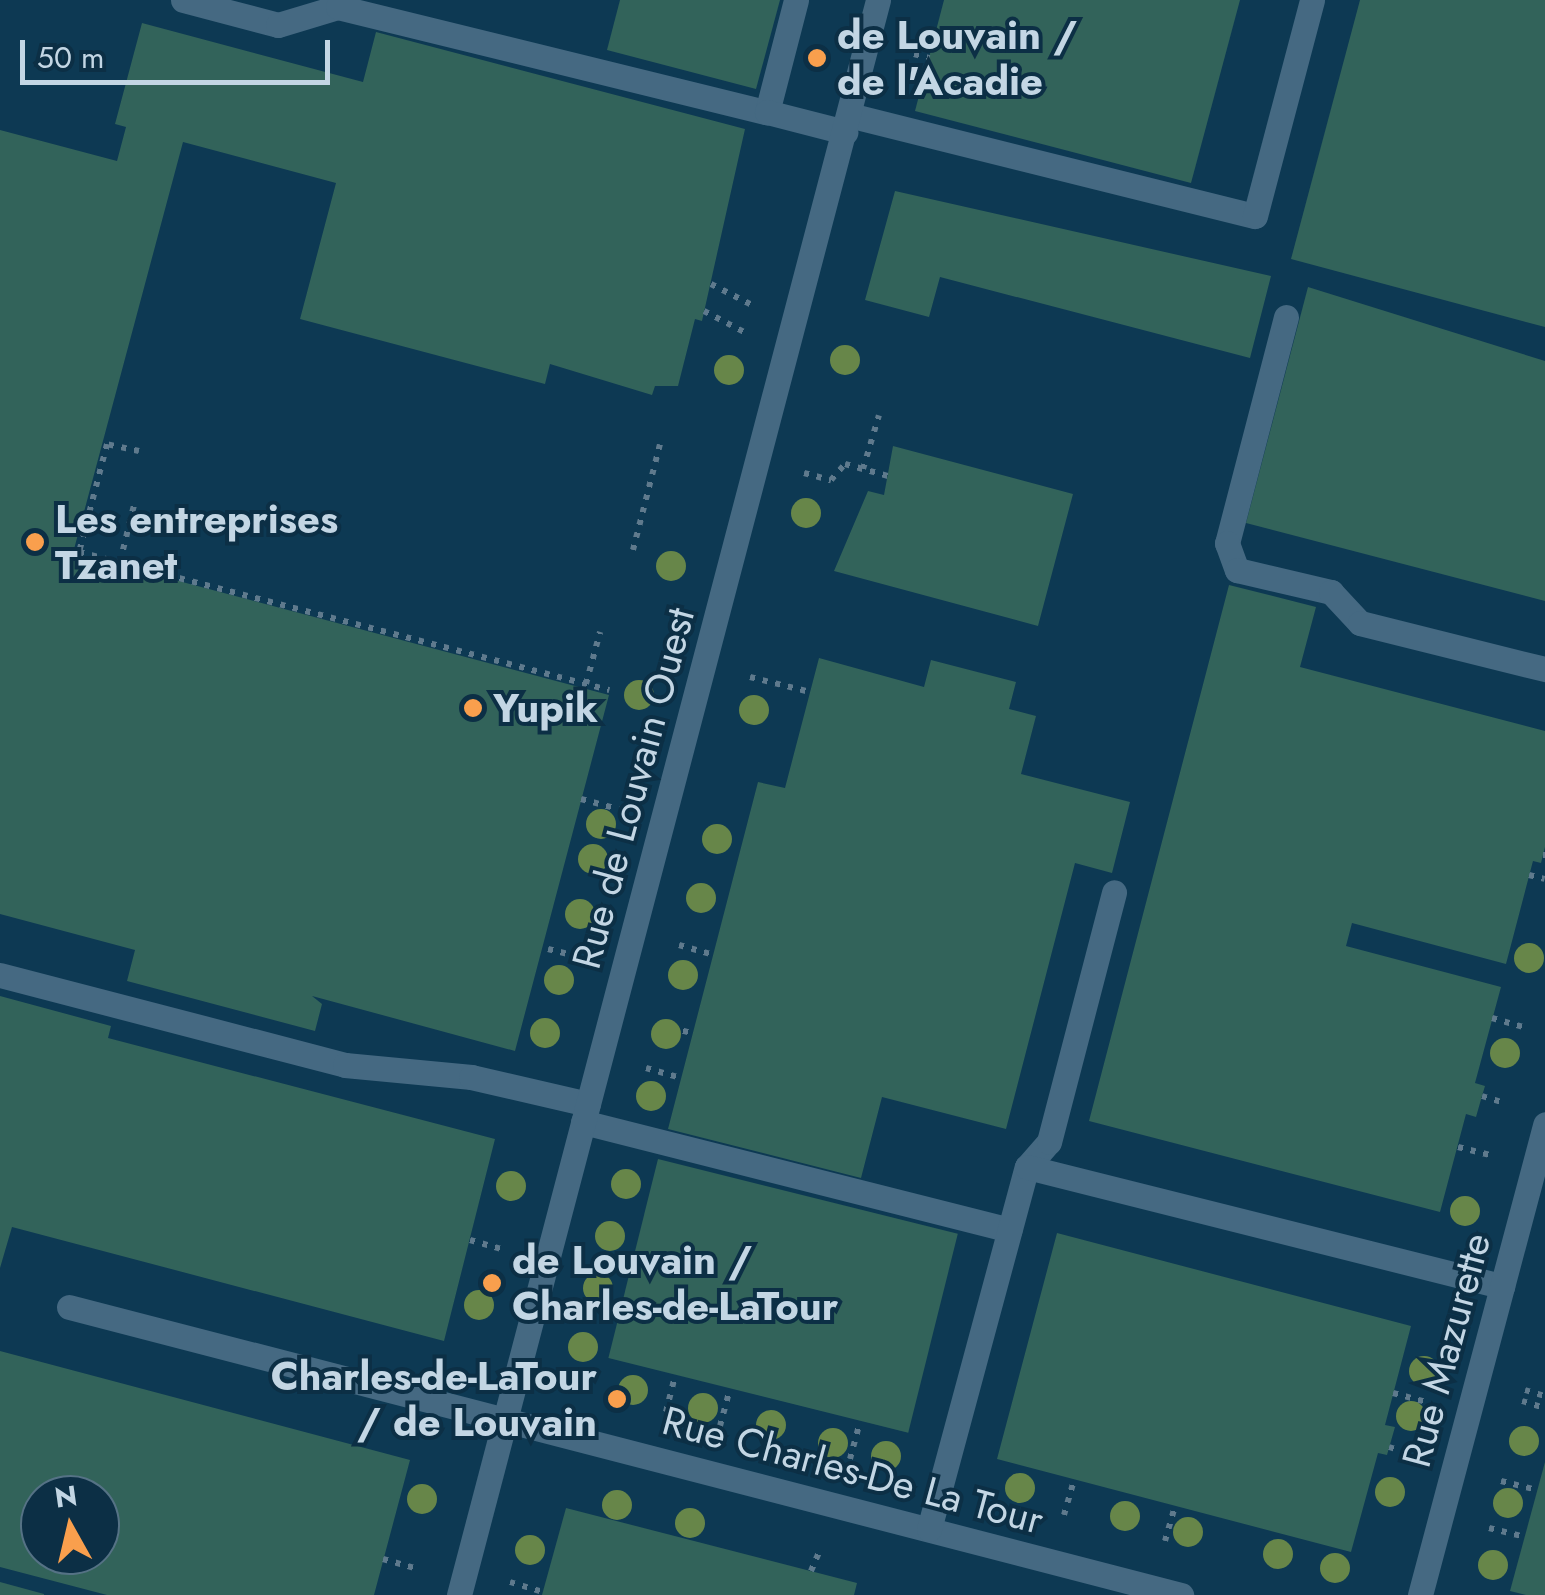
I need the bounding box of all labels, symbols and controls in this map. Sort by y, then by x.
place label: de Louvain / de l'Acadie [837,11,1077,105]
scale bar [25,20,335,82]
text: 50 m [37,36,104,79]
marker: de Louvain / de l'Acadie [806,47,828,69]
place label: Les entreprises Tzanet [55,495,338,589]
marker: Les entreprises Tzanet [24,531,46,553]
street label: Rue de Louvain Ouest [562,602,704,974]
place label: Yupik [493,684,598,732]
marker: Yupik [462,697,484,719]
street label: Rue Mazurette [1392,1228,1500,1472]
place label: de Louvain / Charles-de-LaTour [512,1236,838,1330]
marker: de Louvain / Charles-de-LaTour [481,1272,503,1294]
place label: Charles-de-LaTour / de Louvain [271,1352,597,1446]
marker: Charles-de-LaTour / de Louvain [606,1388,628,1410]
street label: Rue Charles-De La Tour [658,1396,1048,1544]
north arrow [20,1475,120,1575]
text: N [52,1475,80,1519]

